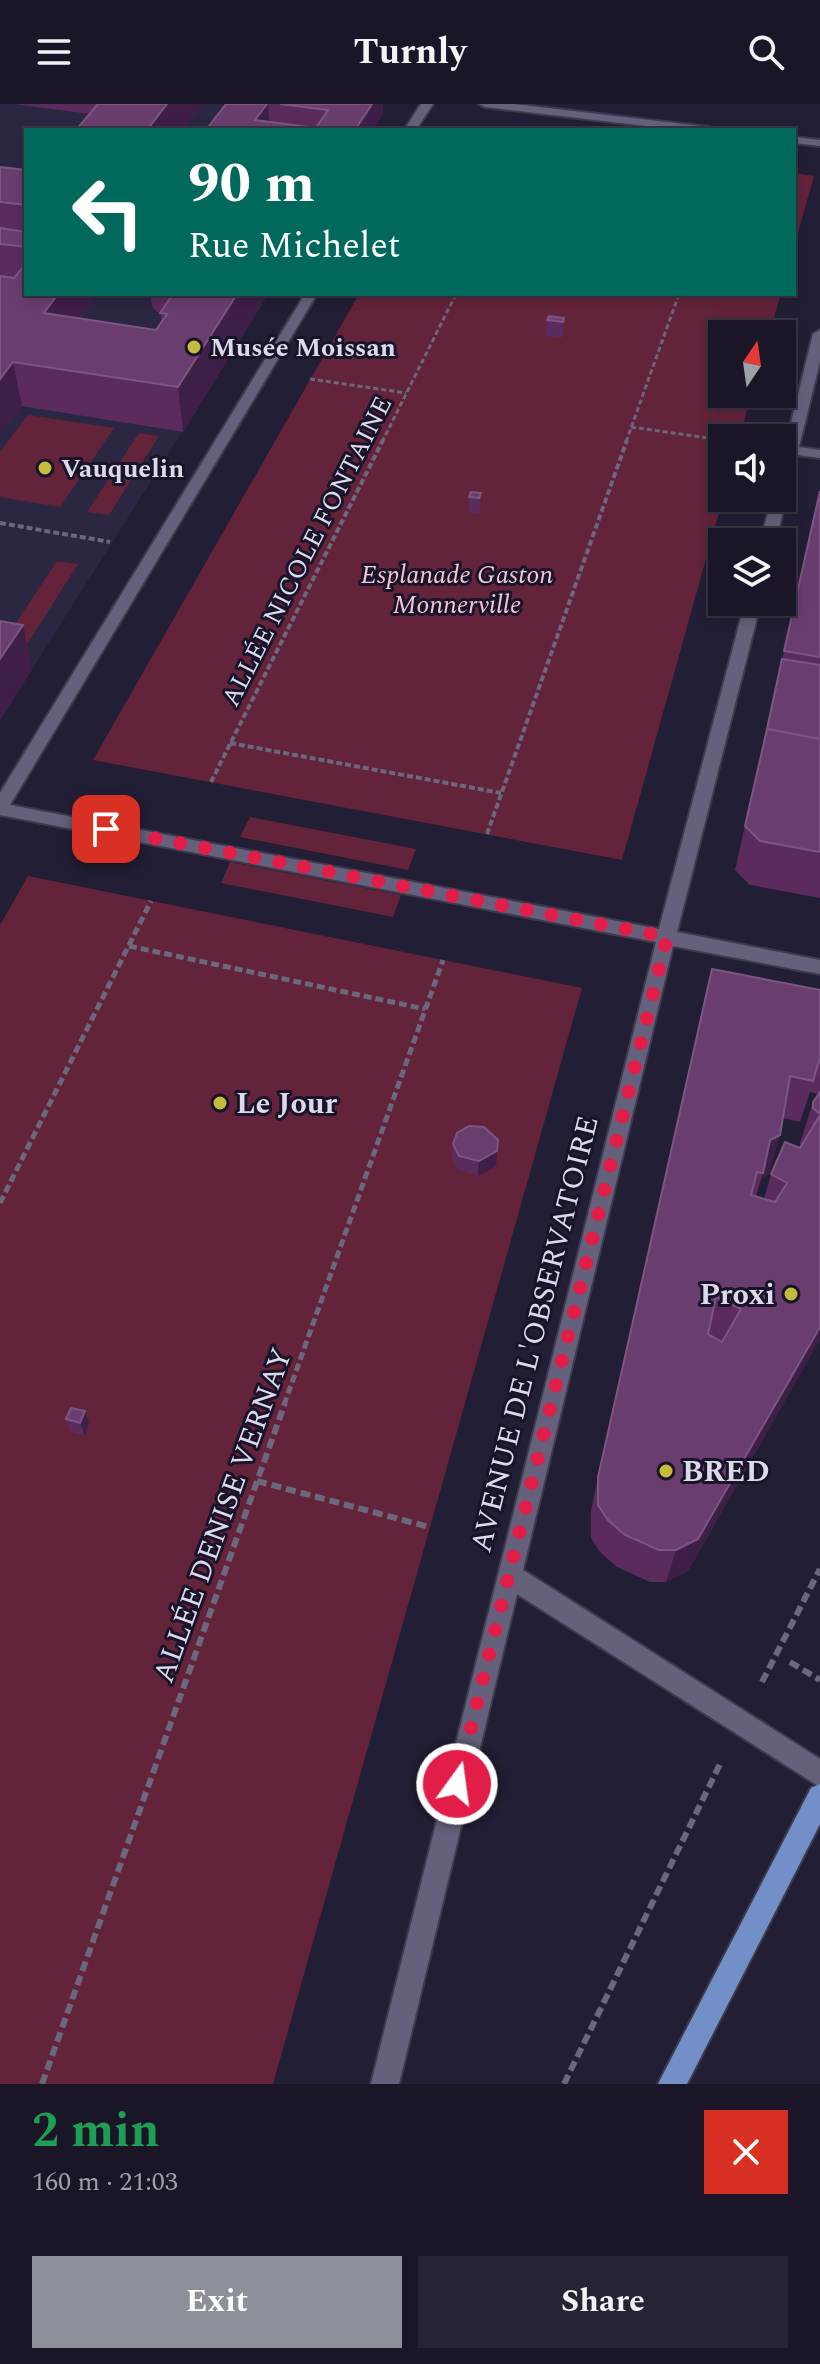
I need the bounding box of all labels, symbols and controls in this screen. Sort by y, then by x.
text: Turnly [354,25,466,80]
icon: menu [32,30,76,74]
icon: search [744,30,788,74]
text: 90 m [188,142,315,227]
icon: left [56,160,160,264]
text: Rue Michelet [188,219,401,274]
north arrow [708,320,796,408]
map controls [708,320,796,616]
place label: Musée Moissan [210,328,396,368]
marker: Musée Moissan [185,338,203,356]
street label: ALLÉE NICOLE FONTAINE [211,389,403,714]
button: sound [708,424,796,512]
place label: Vauquelin [61,449,184,489]
marker: Vauquelin [36,459,54,477]
button: layers [708,528,796,616]
park label: Esplanade Gaston Monnerville [361,555,553,625]
pin [72,795,140,863]
icon: arrive [84,807,128,851]
place label: Le Jour [236,1081,337,1127]
marker: Le Jour [211,1094,229,1112]
street label: AVENUE DE L'OBSERVATOIRE [458,1111,612,1557]
place label: Proxi [699,1272,775,1318]
marker: Proxi [782,1285,800,1303]
street label: ALLÉE DENISE VERNAY [141,1341,305,1689]
place label: BRED [682,1449,769,1495]
marker: BRED [657,1462,675,1480]
position arrow [415,1742,499,1826]
text: 2 min [32,2095,160,2168]
button: close [704,2110,788,2194]
text: 160 m · 21:03 [32,2162,178,2202]
button: Exit [32,2256,402,2348]
button: Share [418,2256,788,2348]

